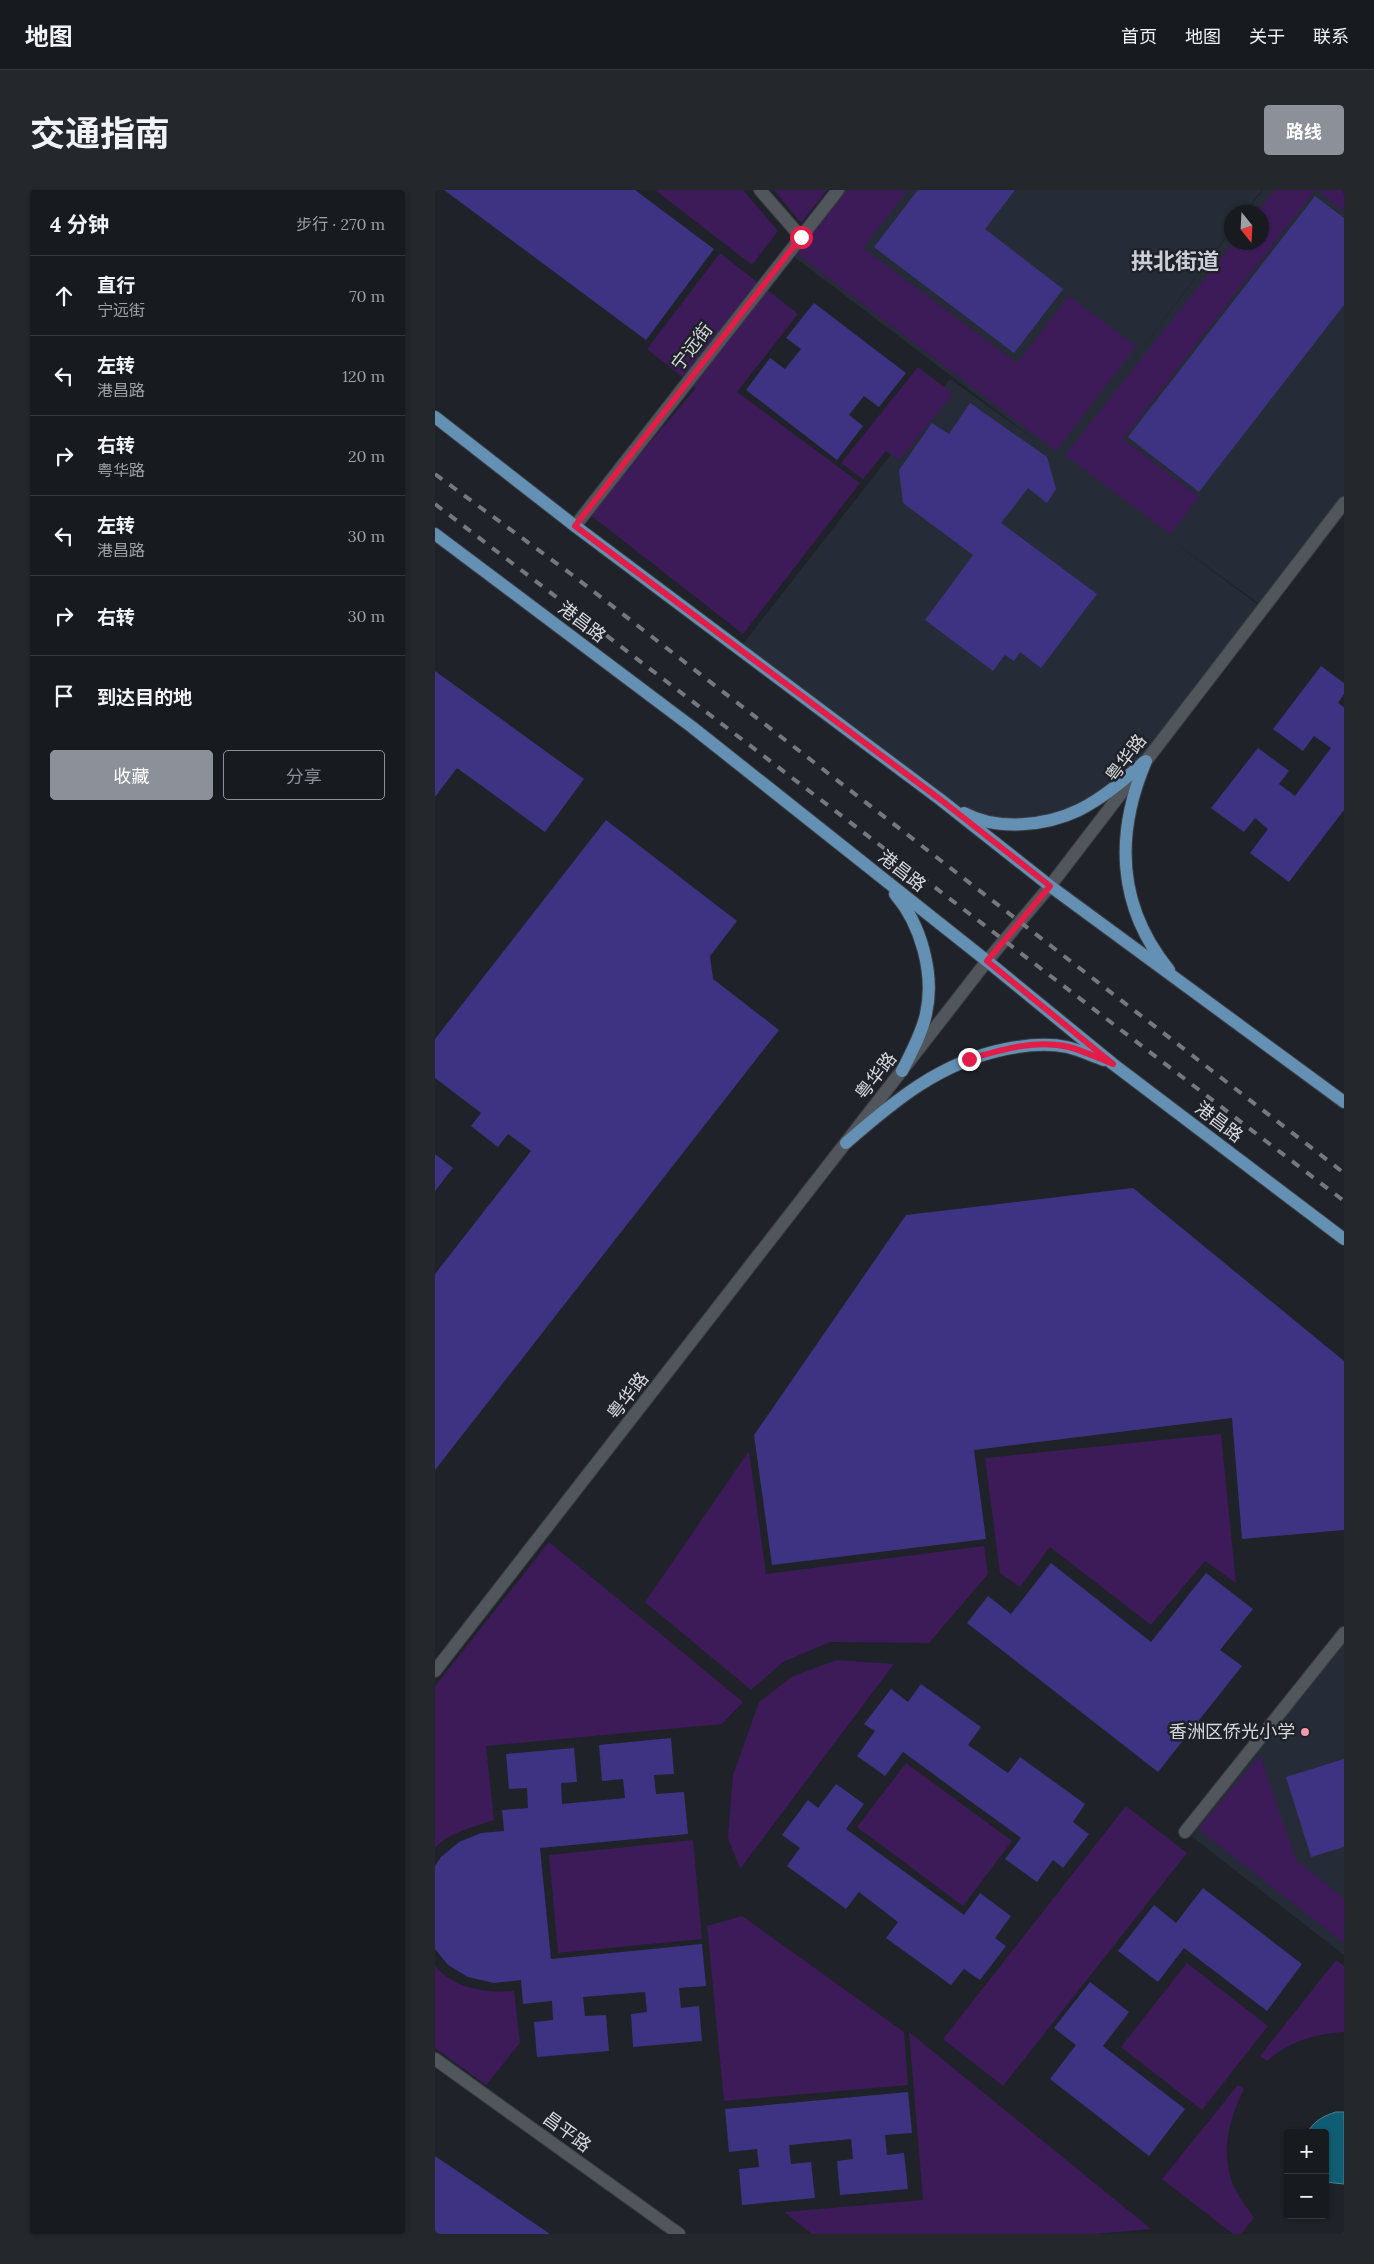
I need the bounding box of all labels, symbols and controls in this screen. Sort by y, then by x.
text: 地图 [25,21,73,52]
text: 首页 [1121,25,1157,48]
text: 地图 [1185,25,1221,48]
text: 关于 [1249,25,1285,48]
text: 联系 [1313,25,1349,48]
button: 路线 [1264,105,1344,155]
text: 交通指南 [30,111,170,156]
north arrow [1224,205,1269,250]
text: 4 分钟 [50,211,109,238]
text: 步行 · 270 m [296,214,385,234]
route start [790,226,813,249]
district label: 拱北街道 [1131,247,1219,275]
text: 直行 [97,273,135,297]
icon: ahead [50,282,78,310]
text: 70 m [349,286,385,306]
text: 宁远街 [97,300,145,320]
street label: 宁远街 [666,318,717,375]
text: 左转 [97,353,135,377]
icon: left [50,362,78,390]
text: 120 m [342,366,385,386]
text: 港昌路 [97,380,145,400]
text: 右转 [97,433,135,457]
icon: right [50,442,78,470]
text: 20 m [348,446,385,466]
text: 粤华路 [97,460,145,480]
text: 左转 [97,513,135,537]
icon: left [50,522,78,550]
text: 30 m [348,526,385,546]
text: 港昌路 [97,540,145,560]
street label: 港昌路 [554,596,611,647]
icon: right [50,602,78,630]
text: 右转 [97,605,135,629]
text: 30 m [348,606,385,626]
icon: arrive [50,682,78,710]
text: 到达目的地 [97,685,192,709]
street label: 粤华路 [1100,729,1151,786]
button: 收藏 [50,750,213,800]
button: 分享 [223,750,385,800]
street label: 港昌路 [874,845,931,896]
street label: 粤华路 [850,1047,901,1104]
route end [958,1048,981,1071]
street label: 港昌路 [1191,1096,1248,1147]
street label: 粤华路 [602,1367,653,1424]
place label: 香洲区侨光小学 [1169,1720,1295,1743]
marker: 香洲区侨光小学 [1299,1726,1311,1738]
street label: 昌平路 [539,2106,596,2157]
map controls [1284,2129,1329,2219]
button: + [1284,2129,1329,2174]
button: − [1284,2174,1329,2219]

